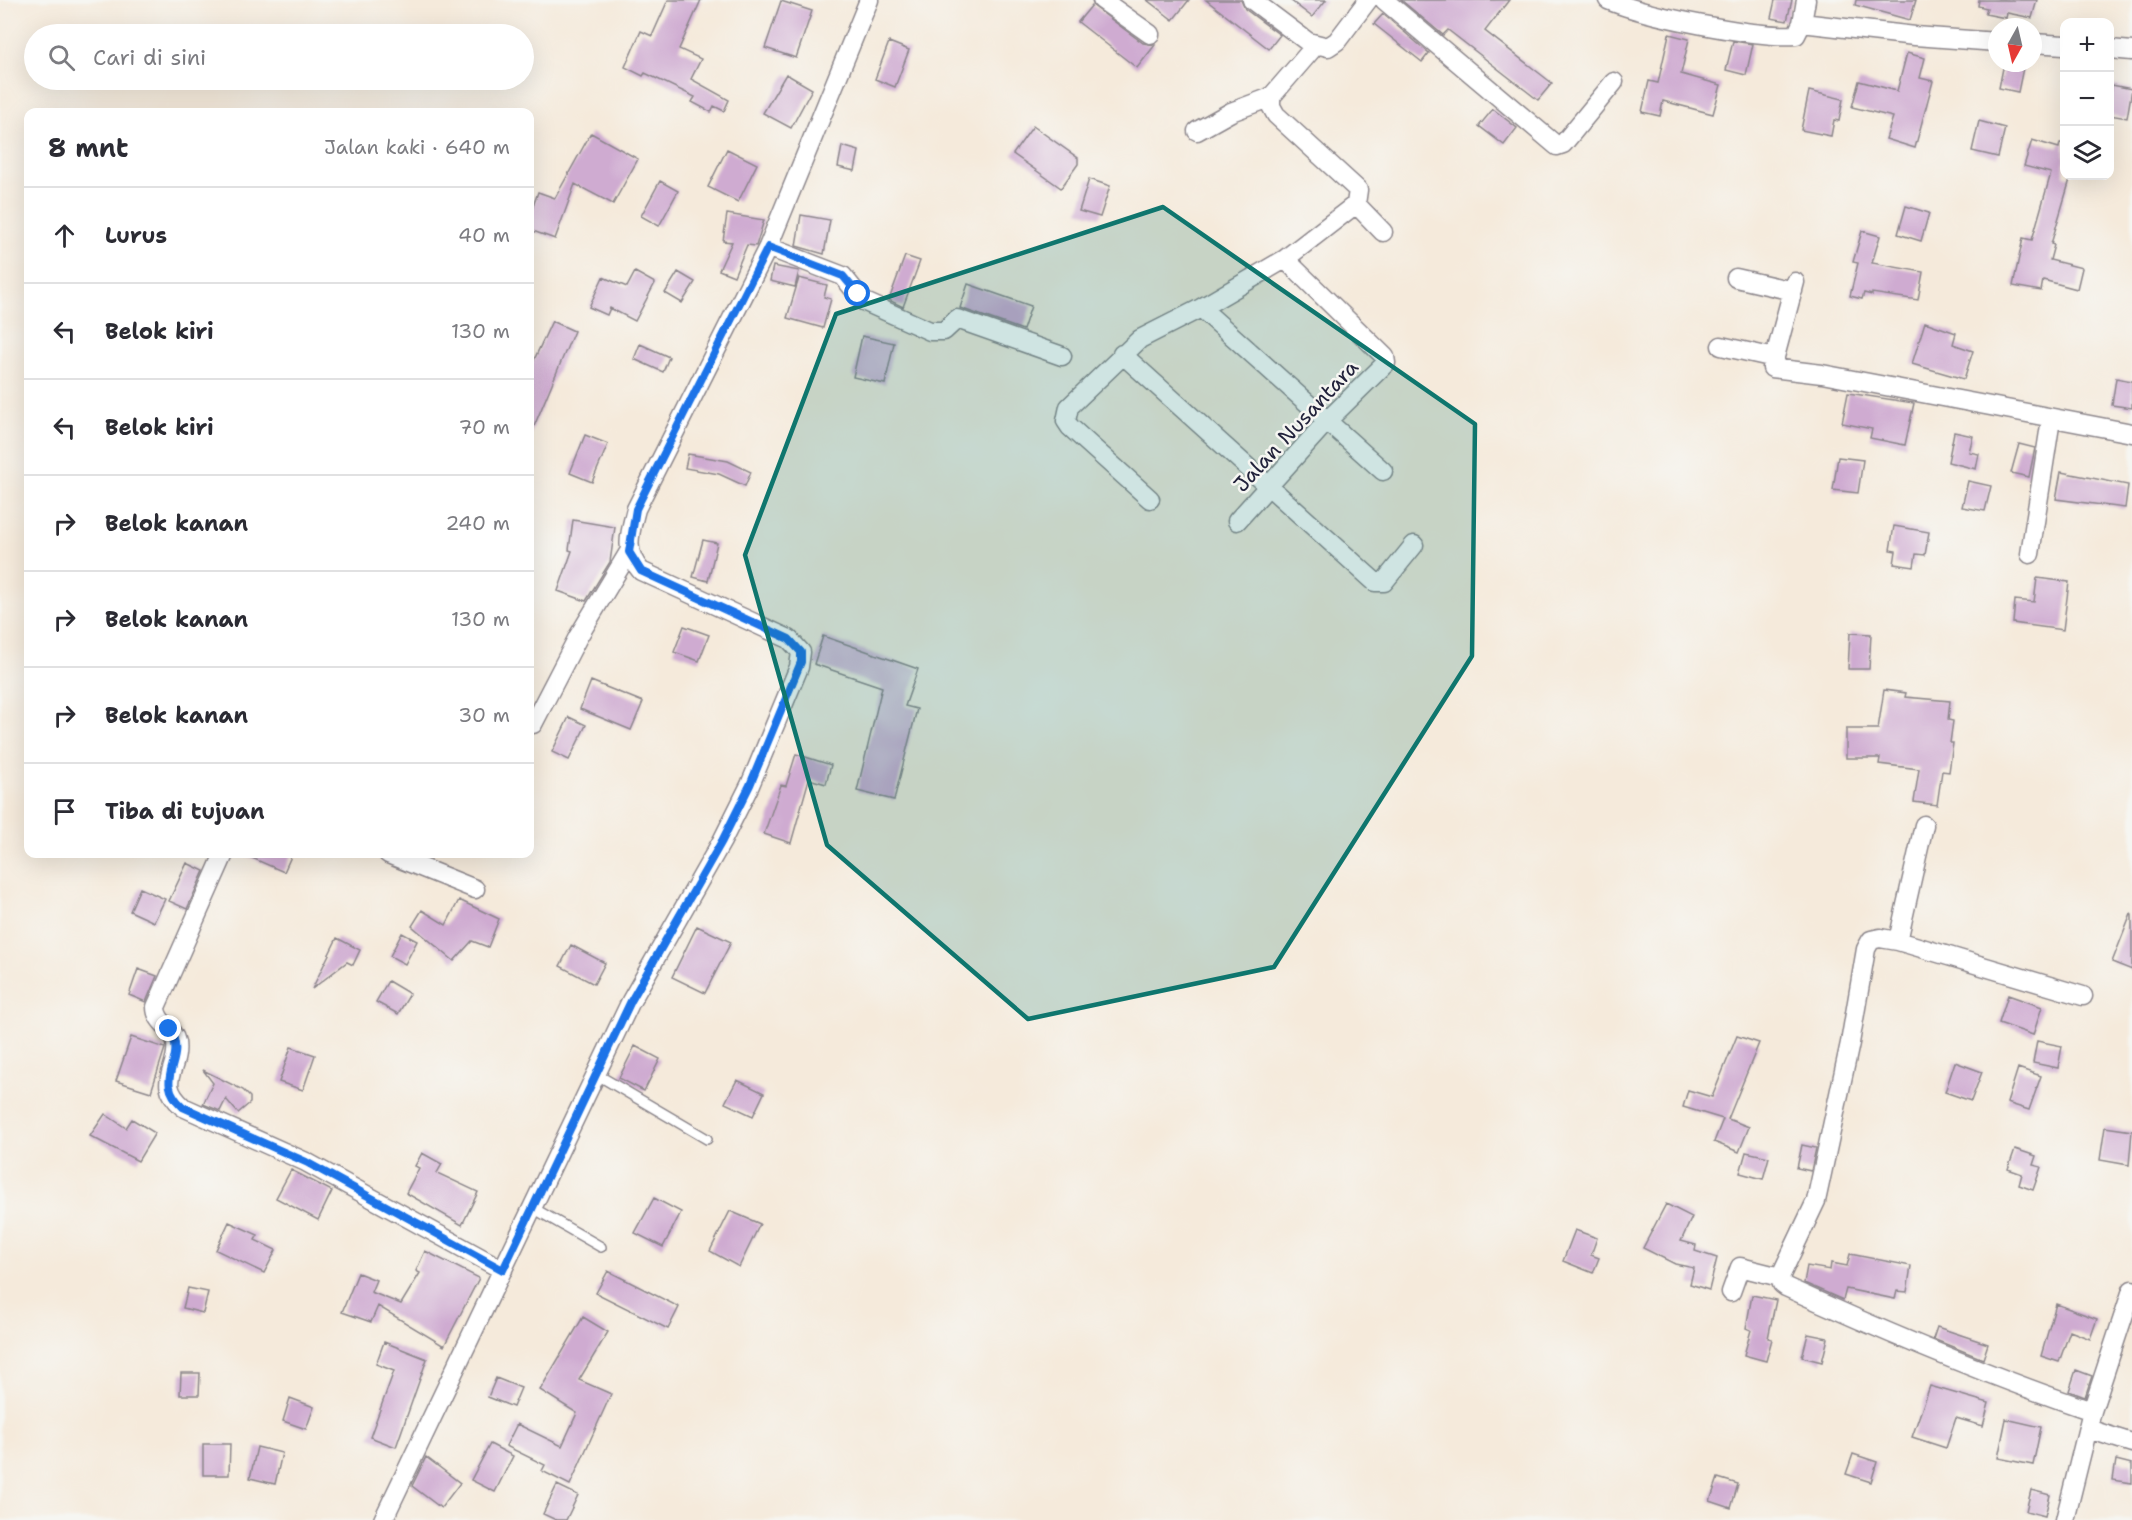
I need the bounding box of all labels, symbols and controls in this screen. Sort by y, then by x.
north arrow [1988,18,2042,72]
map controls [2060,18,2114,180]
button: + [2060,18,2114,72]
search box [24,24,534,90]
icon: search [45,41,78,74]
text: Cari di sini [93,43,206,72]
button: − [2060,72,2114,126]
button: layers [2060,126,2114,180]
text: 8 mnt [48,130,128,165]
text: Jalan kaki · 640 m [324,134,510,160]
icon: ahead [48,219,81,252]
text: Lurus [105,221,167,250]
text: 40 m [458,222,510,248]
route start [844,280,870,306]
icon: left [48,315,81,348]
text: Belok kiri [105,317,214,346]
text: 130 m [451,318,510,344]
street label: Jalan Nusantara [1227,354,1365,498]
icon: left [48,411,81,444]
text: Belok kiri [105,413,214,442]
text: 70 m [458,414,510,440]
icon: right [48,507,81,540]
text: Belok kanan [105,509,248,538]
text: 240 m [445,510,510,536]
icon: right [48,603,81,636]
text: Belok kanan [105,605,248,634]
text: 130 m [451,606,510,632]
icon: right [48,699,81,732]
text: Belok kanan [105,701,248,730]
text: 30 m [458,702,510,728]
icon: arrive [48,795,81,828]
text: Tiba di tujuan [105,797,265,826]
route end [155,1015,181,1041]

